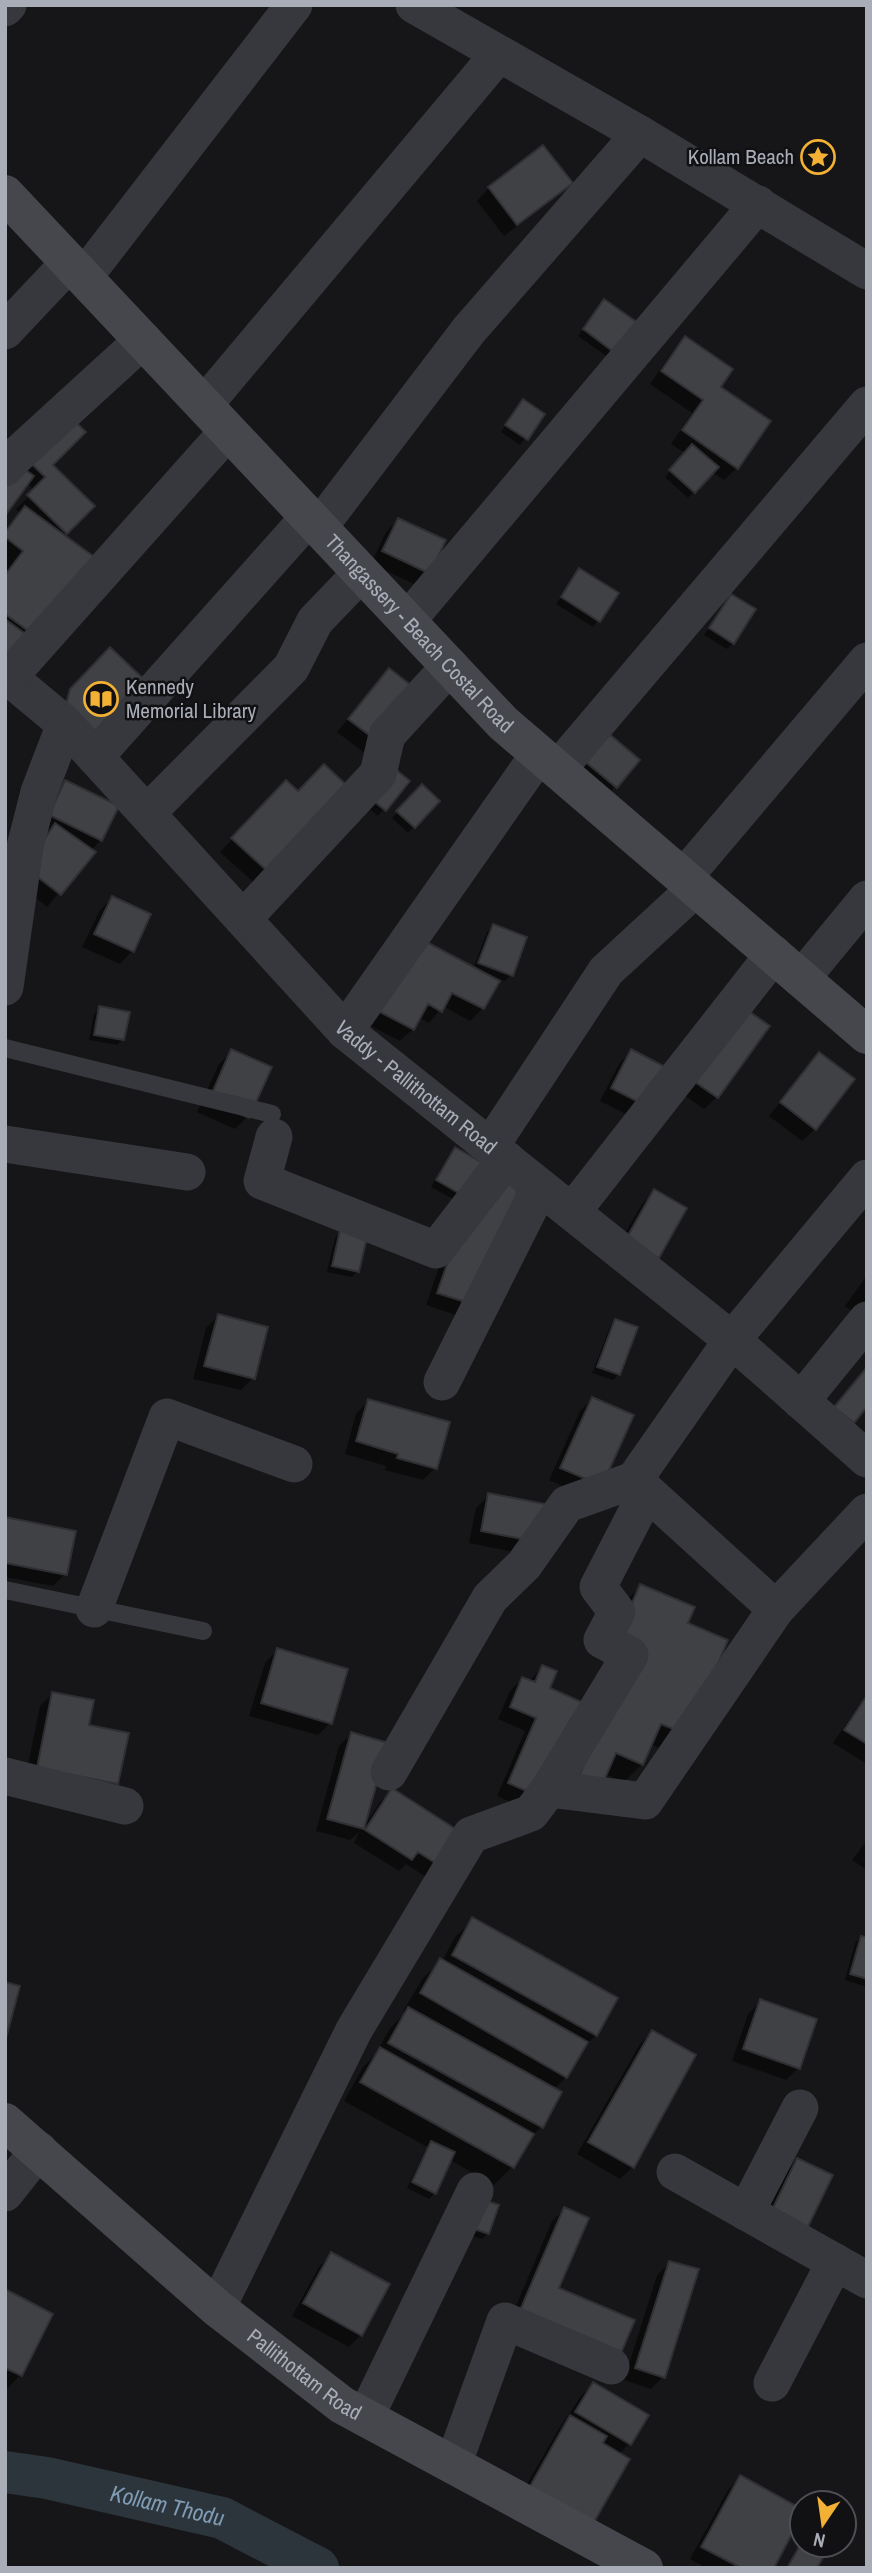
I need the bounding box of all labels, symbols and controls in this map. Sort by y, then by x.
place icon: Kollam Beach [799,138,837,176]
place label: Kollam Beach [688,142,794,171]
street label: Thangassery - Beach Costal Road [319,528,520,740]
place label: Kennedy Memorial Library [126,672,257,725]
library icon: Kennedy Memorial Library [82,680,120,718]
street label: Vaddy - Pallithottam Road [328,1014,503,1161]
street label: Pallithottam Road [241,2322,367,2427]
water label: Kollam Thodu [108,2477,228,2533]
north arrow [788,2489,858,2559]
text: N [811,2527,828,2554]

